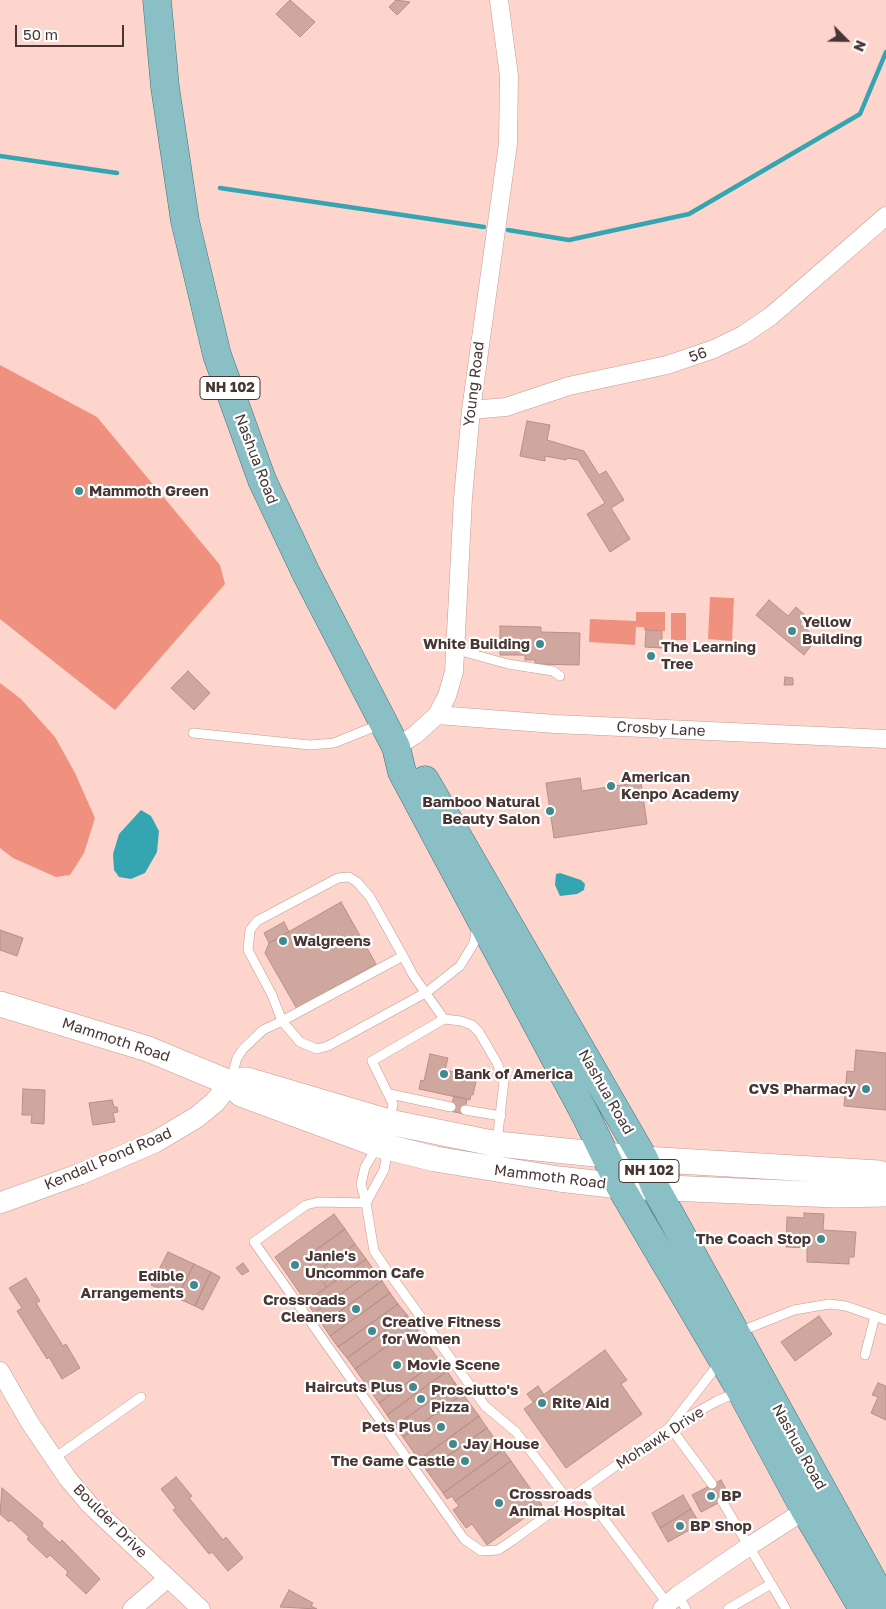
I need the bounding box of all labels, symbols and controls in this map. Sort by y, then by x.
scale bar [18,15,126,47]
north arrow [821,15,871,65]
text: 50 m [23,25,58,43]
text: N [850,38,870,54]
street label: Young Road [460,341,488,427]
street label: 56 [687,344,709,366]
road number: NH 102 [200,376,260,399]
street label: Nashua Road [231,411,281,507]
place label: Mammoth Green [89,482,208,500]
marker: Mammoth Green [73,485,85,497]
place label: Yellow Building [802,613,862,648]
marker: Yellow Building [786,625,798,637]
place label: White Building [423,635,530,653]
marker: White Building [534,638,546,650]
place label: The Learning Tree [661,638,756,673]
marker: The Learning Tree [645,650,657,662]
street label: Crosby Lane [616,718,706,740]
place label: American Kenpo Academy [621,768,739,803]
marker: American Kenpo Academy [605,780,617,792]
place label: Bamboo Natural Beauty Salon [422,793,540,828]
marker: Bamboo Natural Beauty Salon [544,805,556,817]
place label: Walgreens [293,932,371,950]
marker: Walgreens [277,935,289,947]
street label: Mammoth Road [60,1014,172,1066]
street label: Nashua Road [574,1046,638,1138]
place label: Bank of America [454,1065,573,1083]
marker: Bank of America [438,1068,450,1080]
place label: CVS Pharmacy [749,1080,856,1098]
marker: CVS Pharmacy [860,1083,872,1095]
street label: Kendall Pond Road [42,1124,174,1194]
road number: NH 102 [619,1160,679,1182]
street label: Mammoth Road [493,1161,607,1193]
place label: The Coach Stop [696,1230,811,1248]
marker: The Coach Stop [815,1233,827,1245]
place label: Janie's Uncommon Cafe [305,1247,424,1282]
marker: Janie's Uncommon Cafe [289,1259,301,1271]
place label: Edible Arrangements [81,1267,184,1302]
marker: Edible Arrangements [188,1279,200,1291]
place label: Crossroads Cleaners [263,1291,346,1326]
marker: Crossroads Cleaners [350,1303,362,1315]
place label: Creative Fitness for Women [382,1313,501,1348]
marker: Creative Fitness for Women [366,1325,378,1337]
place label: Movie Scene [407,1356,500,1374]
marker: Movie Scene [391,1359,403,1371]
place label: Haircuts Plus [305,1378,403,1396]
marker: Haircuts Plus [407,1381,419,1393]
place label: Prosciutto's Pizza [431,1381,518,1416]
marker: Prosciutto's Pizza [415,1393,427,1405]
place label: Rite Aid [552,1394,609,1412]
marker: Rite Aid [536,1397,548,1409]
street label: Nashua Road [768,1401,830,1493]
street label: Mohawk Drive [613,1403,707,1473]
place label: Pets Plus [362,1418,431,1436]
marker: Pets Plus [435,1421,447,1433]
place label: Jay House [463,1435,539,1453]
marker: Jay House [447,1438,459,1450]
place label: The Game Castle [331,1452,455,1470]
marker: The Game Castle [459,1455,471,1467]
street label: Boulder Drive [69,1480,151,1562]
place label: Crossroads Animal Hospital [509,1485,625,1520]
place label: BP [721,1487,742,1505]
marker: BP [705,1490,717,1502]
marker: Crossroads Animal Hospital [493,1497,505,1509]
place label: BP Shop [690,1517,752,1535]
marker: BP Shop [674,1520,686,1532]

